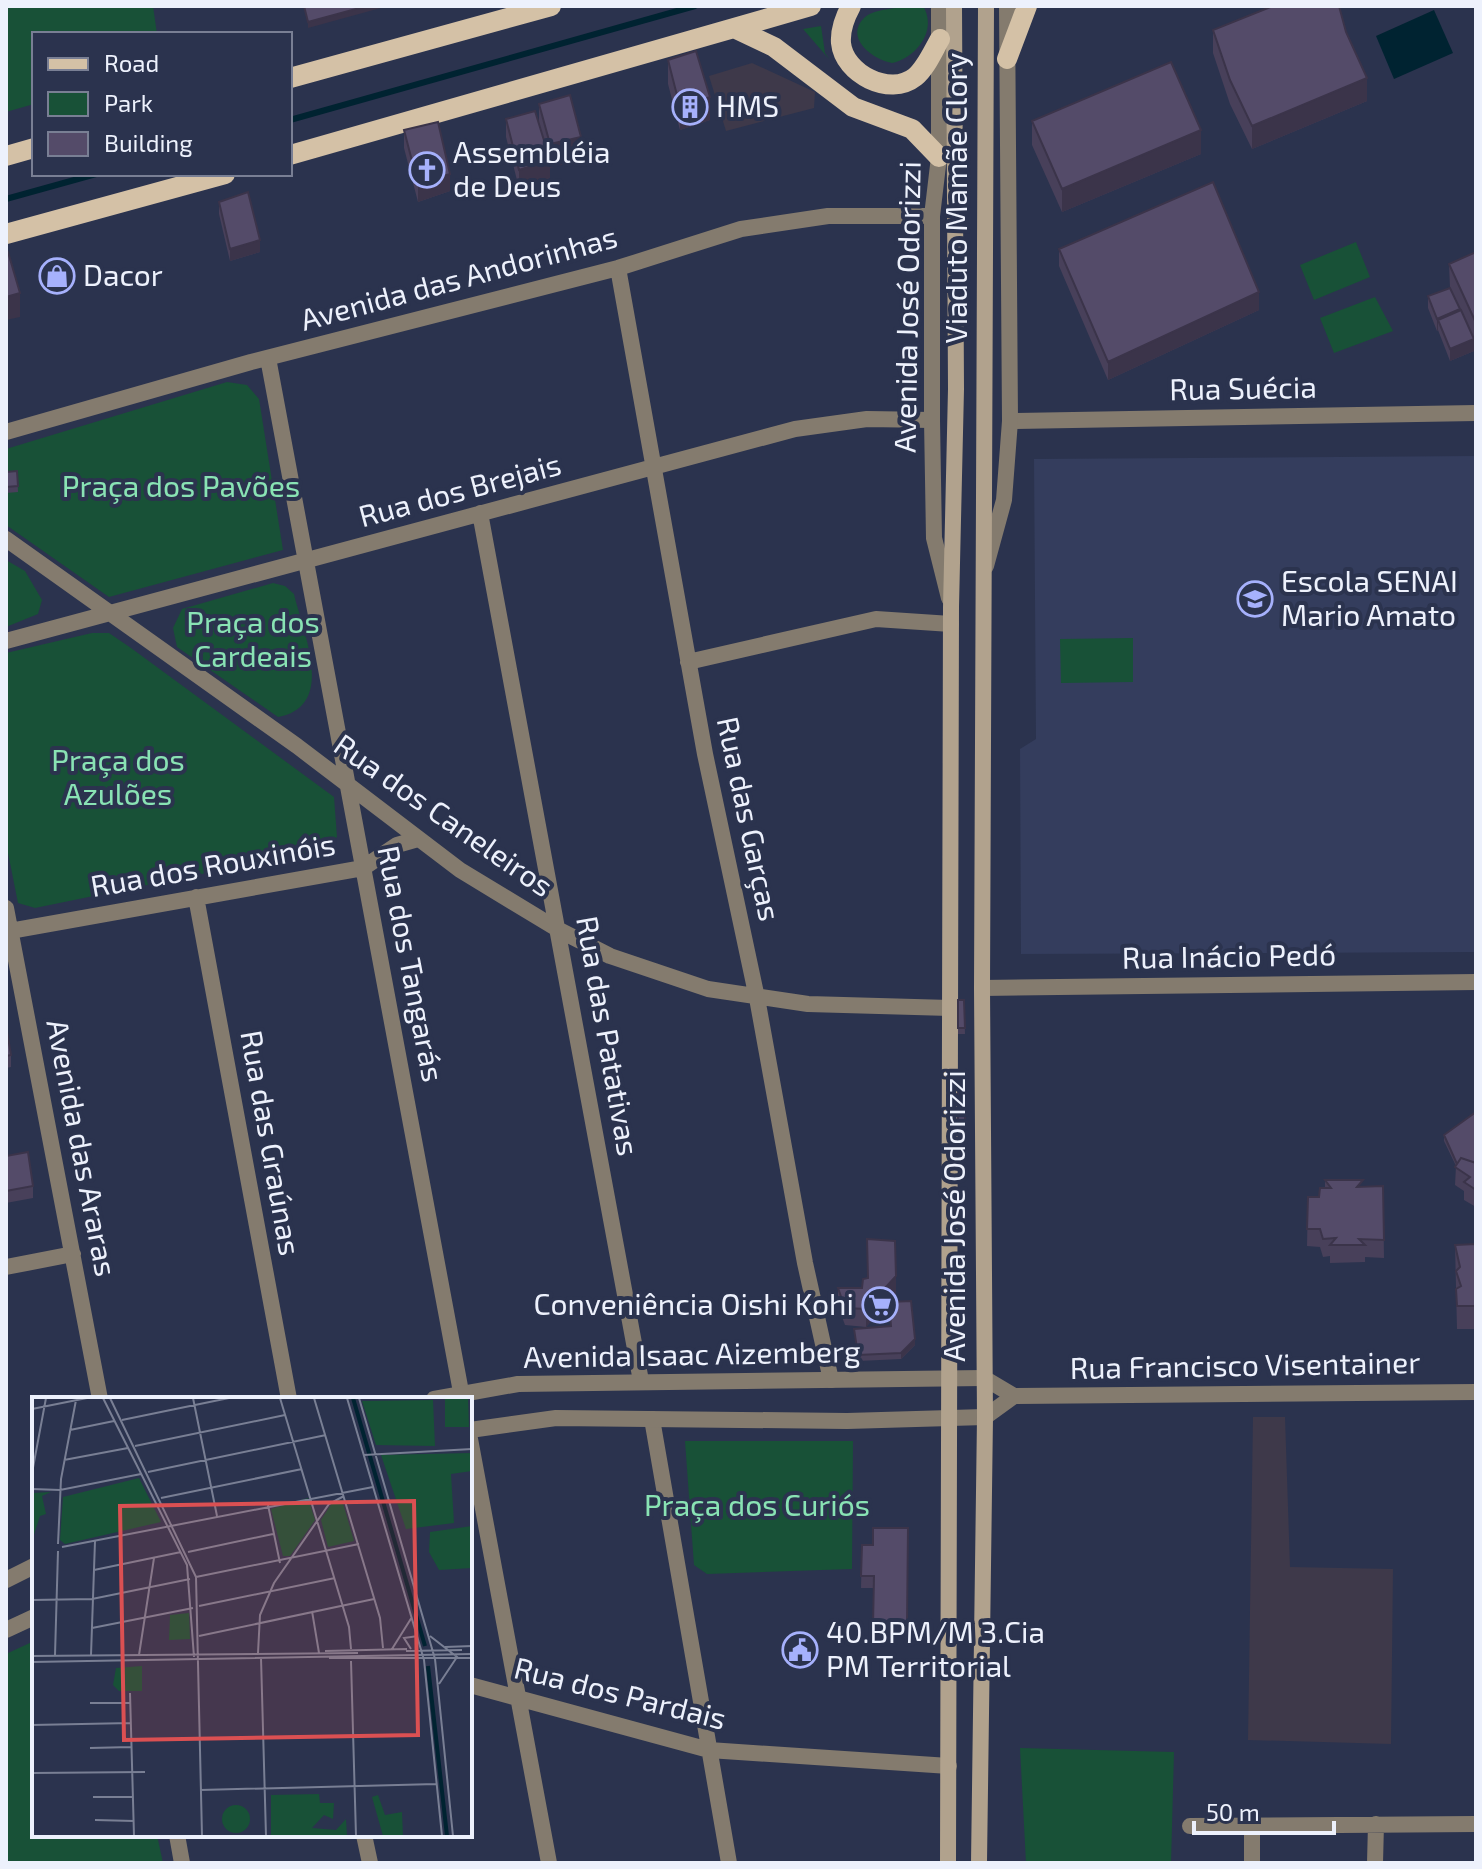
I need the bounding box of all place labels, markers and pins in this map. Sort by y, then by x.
place label: HMS [716,87,779,123]
building icon: HMS [671,88,709,126]
place label: Assembléia de Deus [453,133,611,203]
church icon: Assembléia de Deus [408,151,446,189]
place label: Dacor [83,256,163,292]
shop icon: Dacor [38,257,76,295]
place label: Escola SENAI Mario Amato [1281,562,1458,632]
school or university icon: Escola SENAI Mario Amato [1236,580,1274,618]
place label: Conveniência Oishi Kohi [533,1285,854,1321]
supermarket icon: Conveniência Oishi Kohi [861,1286,899,1324]
place label: 40.BPM/M 3.Cia PM Territorial [826,1613,1045,1683]
public building icon: 40.BPM/M 3.Cia PM Territorial [781,1631,819,1669]

